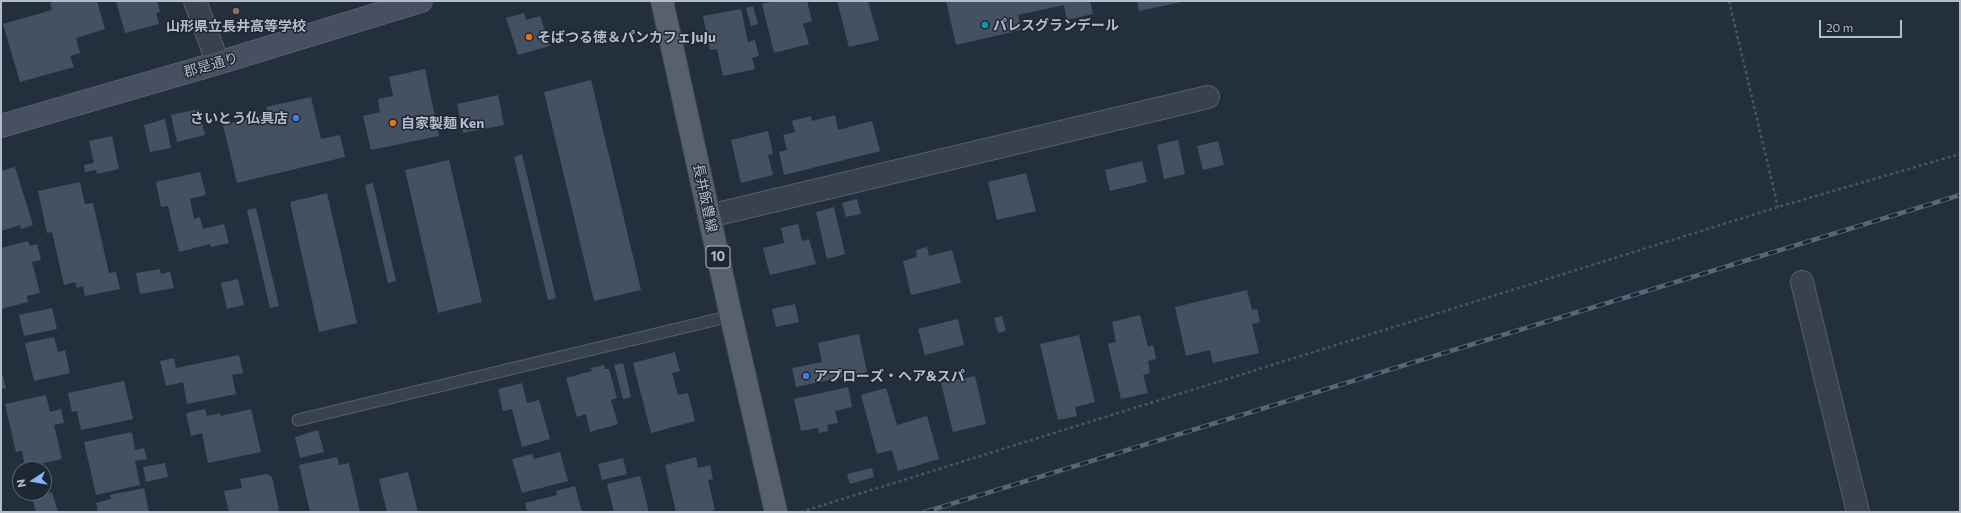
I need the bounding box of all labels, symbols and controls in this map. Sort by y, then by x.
marker: 山形県立長井高等学校 [231,6,241,16]
scale bar [1821,12,1904,38]
place label: パレスグランデール [993,17,1119,33]
place label: 山形県立長井高等学校 [166,18,306,34]
marker: パレスグランデール [980,20,990,30]
text: 20 m [1826,20,1853,34]
place label: そばつる徳＆パンカフェJuJu [537,29,716,45]
marker: そばつる徳＆パンカフェJuJu [524,32,534,42]
street label: 郡是通り [182,49,240,81]
place label: さいとう仏具店 [190,110,288,126]
marker: さいとう仏具店 [291,113,301,123]
place label: 自家製麺 Ken [401,115,484,131]
marker: 自家製麺 Ken [388,118,398,128]
street label: 長井飯豊線 [690,162,720,234]
road number: 10 [706,246,730,268]
place label: アプローズ・ヘア&スパ [814,368,965,384]
marker: アプローズ・ヘア&スパ [801,371,811,381]
north arrow [12,461,52,501]
text: N [14,478,28,489]

